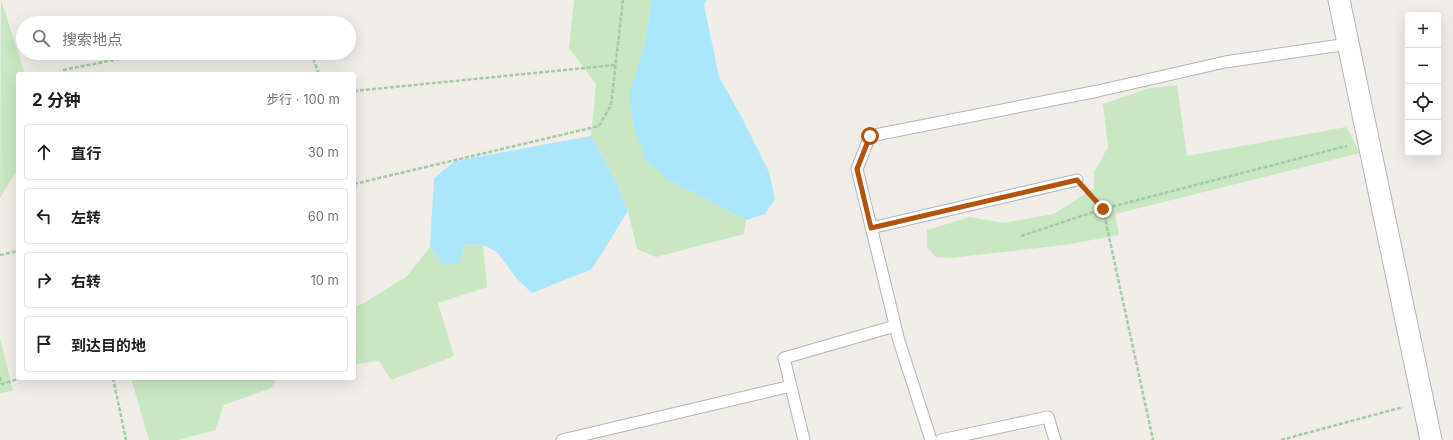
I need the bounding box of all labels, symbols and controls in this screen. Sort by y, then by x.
map controls [1405,12,1441,156]
button: + [1405,12,1441,48]
search box [16,16,356,60]
icon: search [30,27,52,49]
text: 搜索地点 [62,30,122,49]
button: − [1405,48,1441,84]
button: locate [1405,84,1441,120]
text: 2 分钟 [32,90,81,110]
text: 步行 · 100 m [266,91,340,107]
button: layers [1405,120,1441,156]
route start [861,127,879,145]
icon: ahead [33,141,55,163]
text: 直行 [71,144,101,163]
text: 30 m [308,144,339,160]
route end [1094,200,1112,218]
icon: left [33,205,55,227]
text: 左转 [71,208,101,227]
text: 60 m [308,208,339,224]
icon: right [33,269,55,291]
text: 右转 [71,272,101,291]
text: 10 m [310,272,339,288]
icon: arrive [33,333,55,355]
text: 到达目的地 [71,336,146,355]

